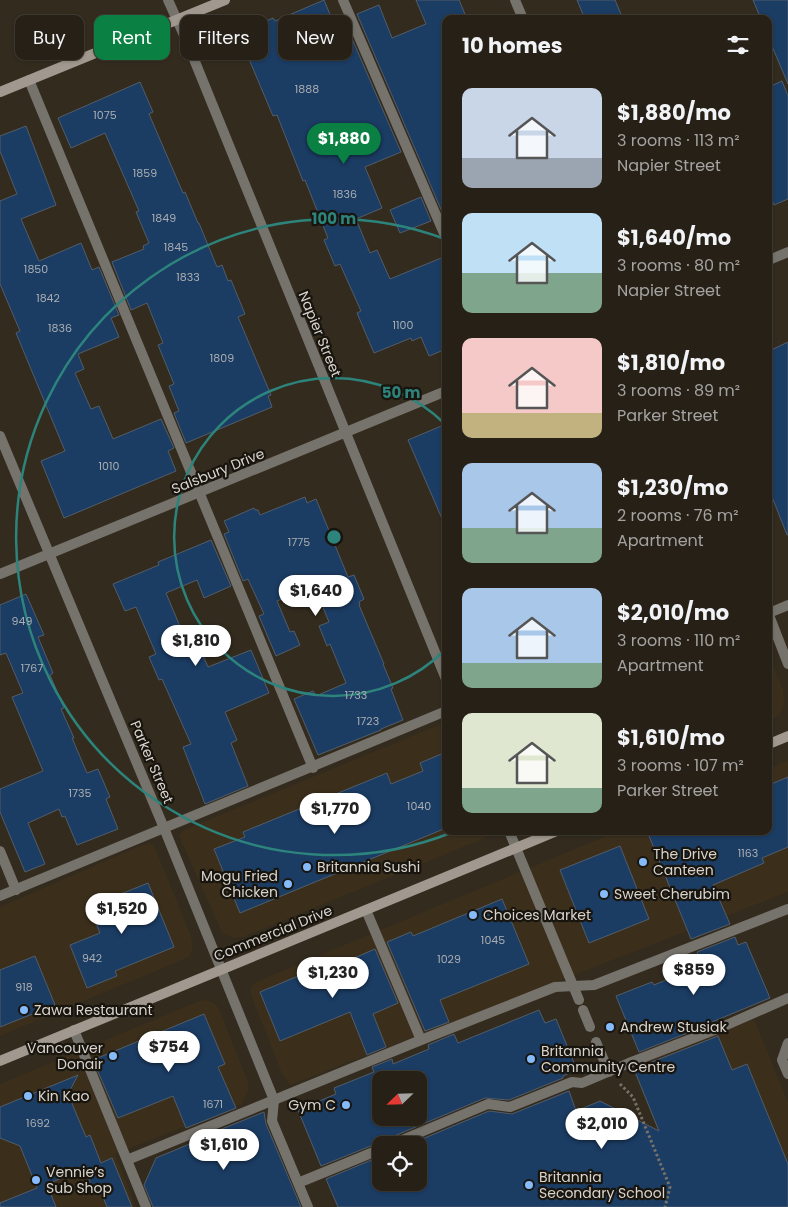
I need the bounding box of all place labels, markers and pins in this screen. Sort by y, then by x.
pin: $1,880 [303,122,385,165]
centre of rings [325,528,343,546]
pin: $1,640 [275,574,357,617]
pin: $1,810 [155,624,237,667]
pin: $1,770 [294,792,376,835]
place label: The Drive Canteen [653,844,717,880]
marker: The Drive Canteen [637,856,649,868]
place label: Britannia Sushi [317,857,420,877]
marker: Britannia Sushi [301,861,313,873]
place label: Mogu Fried Chicken [201,866,278,902]
marker: Mogu Fried Chicken [282,878,294,890]
place label: Sweet Cherubim [614,884,730,904]
marker: Sweet Cherubim [598,888,610,900]
pin: $1,520 [81,892,163,935]
place label: Choices Market [483,905,591,925]
marker: Choices Market [467,909,479,921]
pin: $859 [664,954,724,996]
pin: $1,230 [292,956,374,999]
place label: Zawa Restaurant [34,1000,152,1020]
marker: Zawa Restaurant [18,1004,30,1016]
place label: Andrew Stusiak [620,1017,727,1037]
marker: Andrew Stusiak [604,1021,616,1033]
pin: $754 [139,1030,199,1073]
place label: Vancouver Donair [27,1038,103,1074]
place label: Britannia Community Centre [541,1041,675,1077]
marker: Vancouver Donair [107,1050,119,1062]
marker: Britannia Community Centre [525,1053,537,1065]
place label: Kin Kao [38,1086,89,1106]
marker: Kin Kao [22,1090,34,1102]
place label: Gym C [288,1095,336,1115]
marker: Gym C [340,1099,352,1111]
pin: $2,010 [561,1108,643,1150]
pin: $1,610 [183,1128,265,1171]
place label: Vennie’s Sub Shop [46,1162,112,1198]
place label: Britannia Secondary School [539,1167,665,1203]
marker: Vennie’s Sub Shop [30,1174,42,1186]
marker: Britannia Secondary School [523,1179,535,1191]

